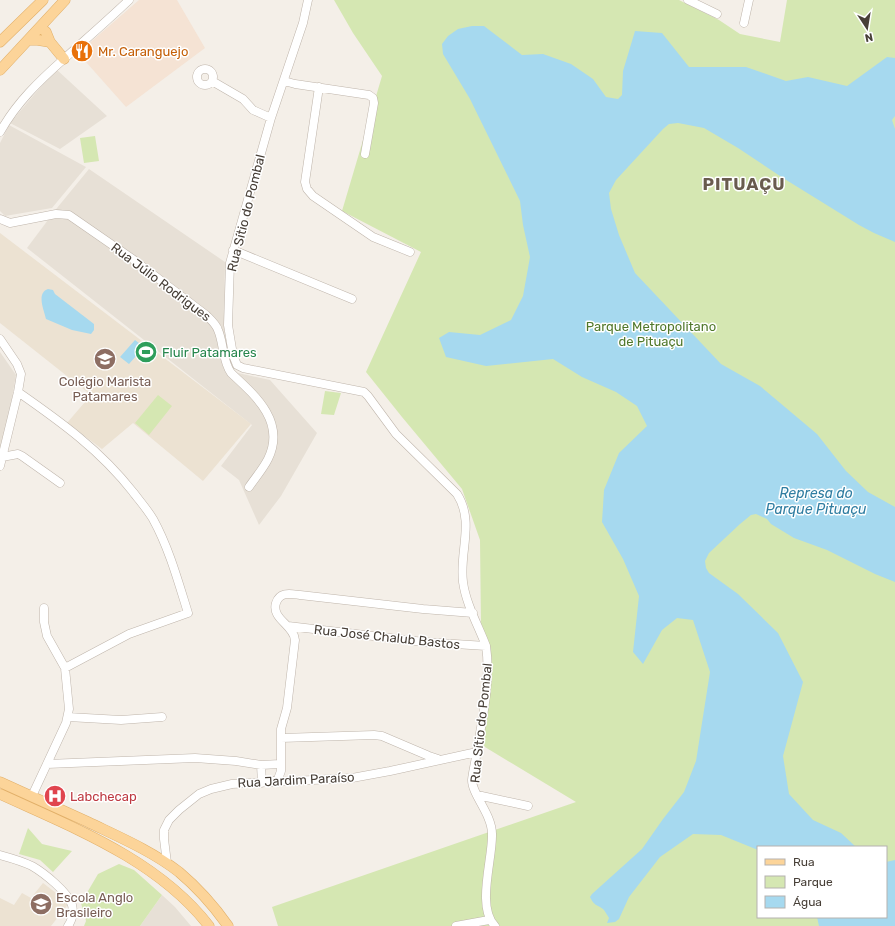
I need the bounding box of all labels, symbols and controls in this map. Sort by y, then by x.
north arrow [847,8,887,48]
text: N [864,30,874,44]
restaurant icon: Mr. Caranguejo [69,38,95,64]
place label: Mr. Caranguejo [98,44,188,60]
street label: Rua Sítio do Pombal [224,153,268,273]
district label: PITUAÇU [703,174,785,194]
street label: Rua Júlio Rodrigues [108,240,214,325]
park label: Parque Metropolitano de Pituaçu [586,319,716,349]
sports icon: Fluir Patamares [133,339,159,365]
place label: Fluir Patamares [162,345,257,360]
school or university icon: Colégio Marista Patamares [92,346,118,372]
place label: Colégio Marista Patamares [59,374,151,404]
water label: Represa do Parque Pituaçu [765,485,867,518]
street label: Rua José Chalub Bastos [313,622,461,652]
street label: Rua Sítio do Pombal [467,662,495,784]
street label: Rua Jardim Paraíso [237,769,355,791]
hospital icon: Labchecap [42,783,68,809]
place label: Labchecap [70,789,137,804]
legend [757,846,887,918]
text: Rua [793,855,815,869]
text: Parque [793,875,833,889]
place label: Escola Anglo Brasileiro [56,890,133,920]
school or university icon: Escola Anglo Brasileiro [28,891,54,917]
text: Água [793,895,822,909]

